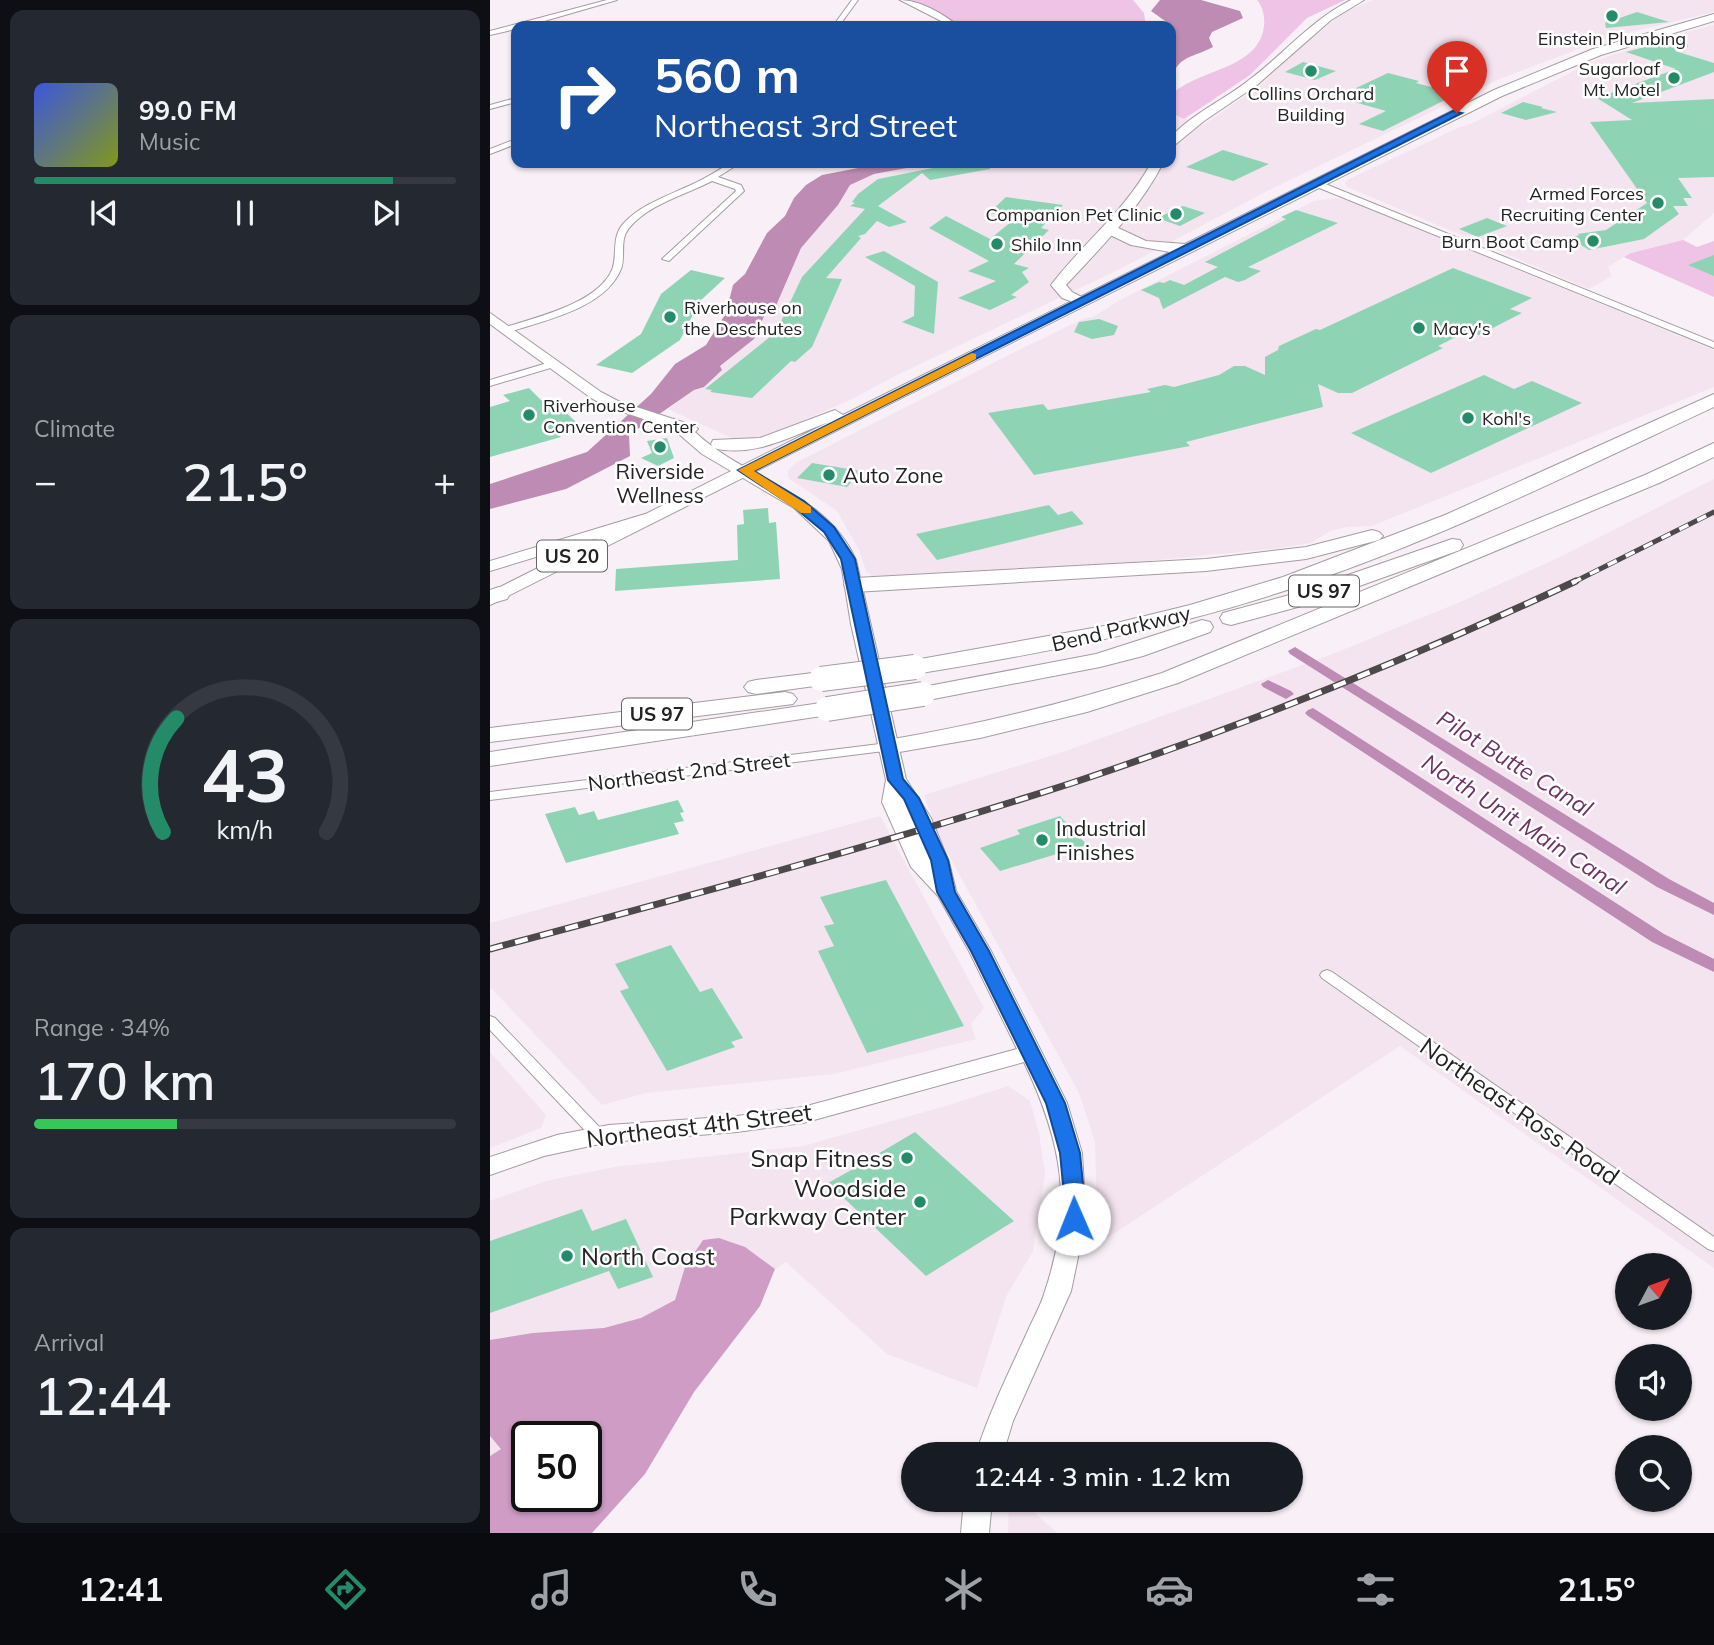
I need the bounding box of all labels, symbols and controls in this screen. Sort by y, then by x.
marker: Einstein Plumbing [1604,8,1620,24]
place label: Einstein Plumbing [1538,27,1686,50]
pin [1427,41,1487,113]
text: 560 m [654,44,800,105]
icon: right [539,49,630,140]
icon: arrive [1438,52,1476,90]
place label: Sugarloaf Mt. Motel [1579,57,1661,101]
marker: Collins Orchard Building [1303,63,1319,79]
marker: Sugarloaf Mt. Motel [1666,70,1682,86]
place label: Collins Orchard Building [1248,82,1374,126]
text: 99.0 FM [139,94,237,127]
text: Northeast 3rd Street [654,105,957,145]
text: Music [139,127,200,156]
place label: Armed Forces Recruiting Center [1501,182,1644,226]
icon: previous [85,194,123,232]
icon: pause [226,194,264,232]
icon: next [367,194,405,232]
marker: Armed Forces Recruiting Center [1650,195,1666,211]
place label: Companion Pet Clinic [986,203,1162,226]
marker: Companion Pet Clinic [1168,206,1184,222]
place label: Burn Boot Camp [1441,230,1579,253]
place label: Shilo Inn [1011,233,1082,256]
marker: Burn Boot Camp [1585,233,1601,249]
marker: Shilo Inn [989,236,1005,252]
place label: Riverhouse on the Deschutes [684,296,802,340]
marker: Riverhouse on the Deschutes [662,309,678,325]
place label: Macy's [1433,317,1491,340]
marker: Macy's [1411,320,1427,336]
place label: Riverhouse Convention Center [543,394,696,438]
marker: Riverhouse Convention Center [521,407,537,423]
place label: Kohl's [1482,407,1531,430]
marker: Kohl's [1460,410,1476,426]
text: Climate [34,414,115,443]
marker: Riverside Wellness [652,439,668,455]
text: 21.5° [182,449,308,514]
text: − [34,457,57,505]
text: + [433,457,456,505]
place label: Riverside Wellness [616,458,704,508]
place label: Auto Zone [843,462,943,488]
marker: Auto Zone [821,467,837,483]
road number: US 20 [537,540,607,572]
road number: US 97 [1289,576,1359,606]
street label: Bend Parkway [1049,599,1193,657]
road number: US 97 [622,698,692,730]
water label: Pilot Butte Canal [1432,704,1599,823]
text: 43 [201,730,289,821]
street label: Northeast 2nd Street [586,746,792,796]
water label: North Unit Main Canal [1417,747,1632,901]
text: km/h [217,814,273,845]
place label: Industrial Finishes [1056,815,1146,865]
marker: Industrial Finishes [1034,832,1050,848]
text: Range · 34% [34,1013,170,1042]
street label: Northeast Ross Road [1415,1031,1625,1191]
text: 170 km [34,1048,215,1113]
street label: Northeast 4th Street [585,1096,813,1154]
place label: Snap Fitness [750,1143,893,1173]
marker: Snap Fitness [899,1150,915,1166]
place label: Woodside Parkway Center [729,1173,906,1231]
position arrow [1037,1182,1111,1256]
marker: Woodside Parkway Center [912,1194,928,1210]
place label: North Coast [581,1241,715,1271]
marker: North Coast [559,1248,575,1264]
north arrow [1615,1253,1692,1330]
map controls [1615,1253,1692,1512]
text: Arrival [34,1328,104,1357]
button: sound [1615,1344,1692,1421]
text: 12:44 [34,1363,171,1428]
speed limit sign: 50 [511,1421,602,1512]
button: search [1615,1435,1692,1512]
text: 12:44 · 3 min · 1.2 km [973,1460,1231,1493]
icon: directions [321,1565,370,1614]
icon: music [527,1565,576,1614]
icon: phone [733,1565,782,1614]
icon: climate [939,1565,988,1614]
icon: car [1145,1565,1194,1614]
icon: filters [1351,1565,1400,1614]
text: 12:41 [79,1569,163,1609]
text: 21.5° [1558,1569,1635,1609]

